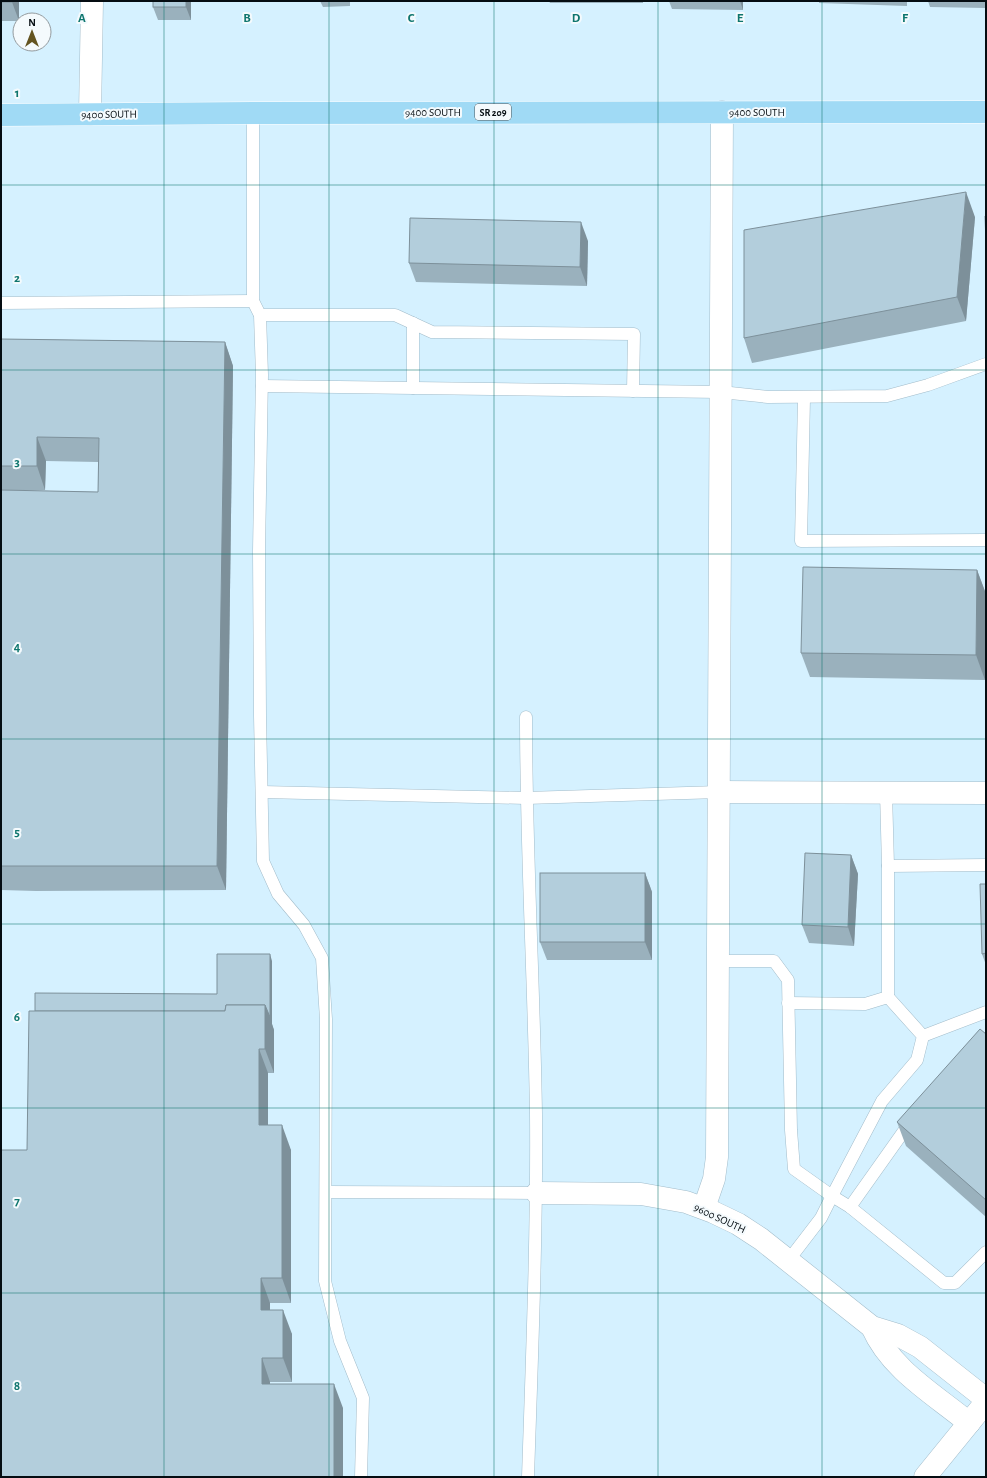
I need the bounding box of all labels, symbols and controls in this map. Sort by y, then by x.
north arrow [12,12,52,52]
text: A [78,12,86,25]
text: B [243,12,251,25]
text: C [408,12,415,25]
text: D [572,12,581,25]
text: E [737,12,744,25]
text: F [902,12,909,25]
text: N [28,17,36,28]
text: 1 [15,87,19,100]
road number: SR 209 [475,104,511,120]
street label: 9400 SOUTH [405,107,461,118]
street label: 9400 SOUTH [729,107,785,118]
street label: 9400 SOUTH [81,109,137,120]
text: 2 [14,272,20,285]
text: 3 [14,456,20,469]
text: 4 [14,641,21,654]
text: 5 [14,826,20,839]
text: 6 [14,1011,20,1024]
text: 7 [14,1195,20,1208]
street label: 9600 SOUTH [692,1202,747,1235]
text: 8 [14,1380,20,1393]

